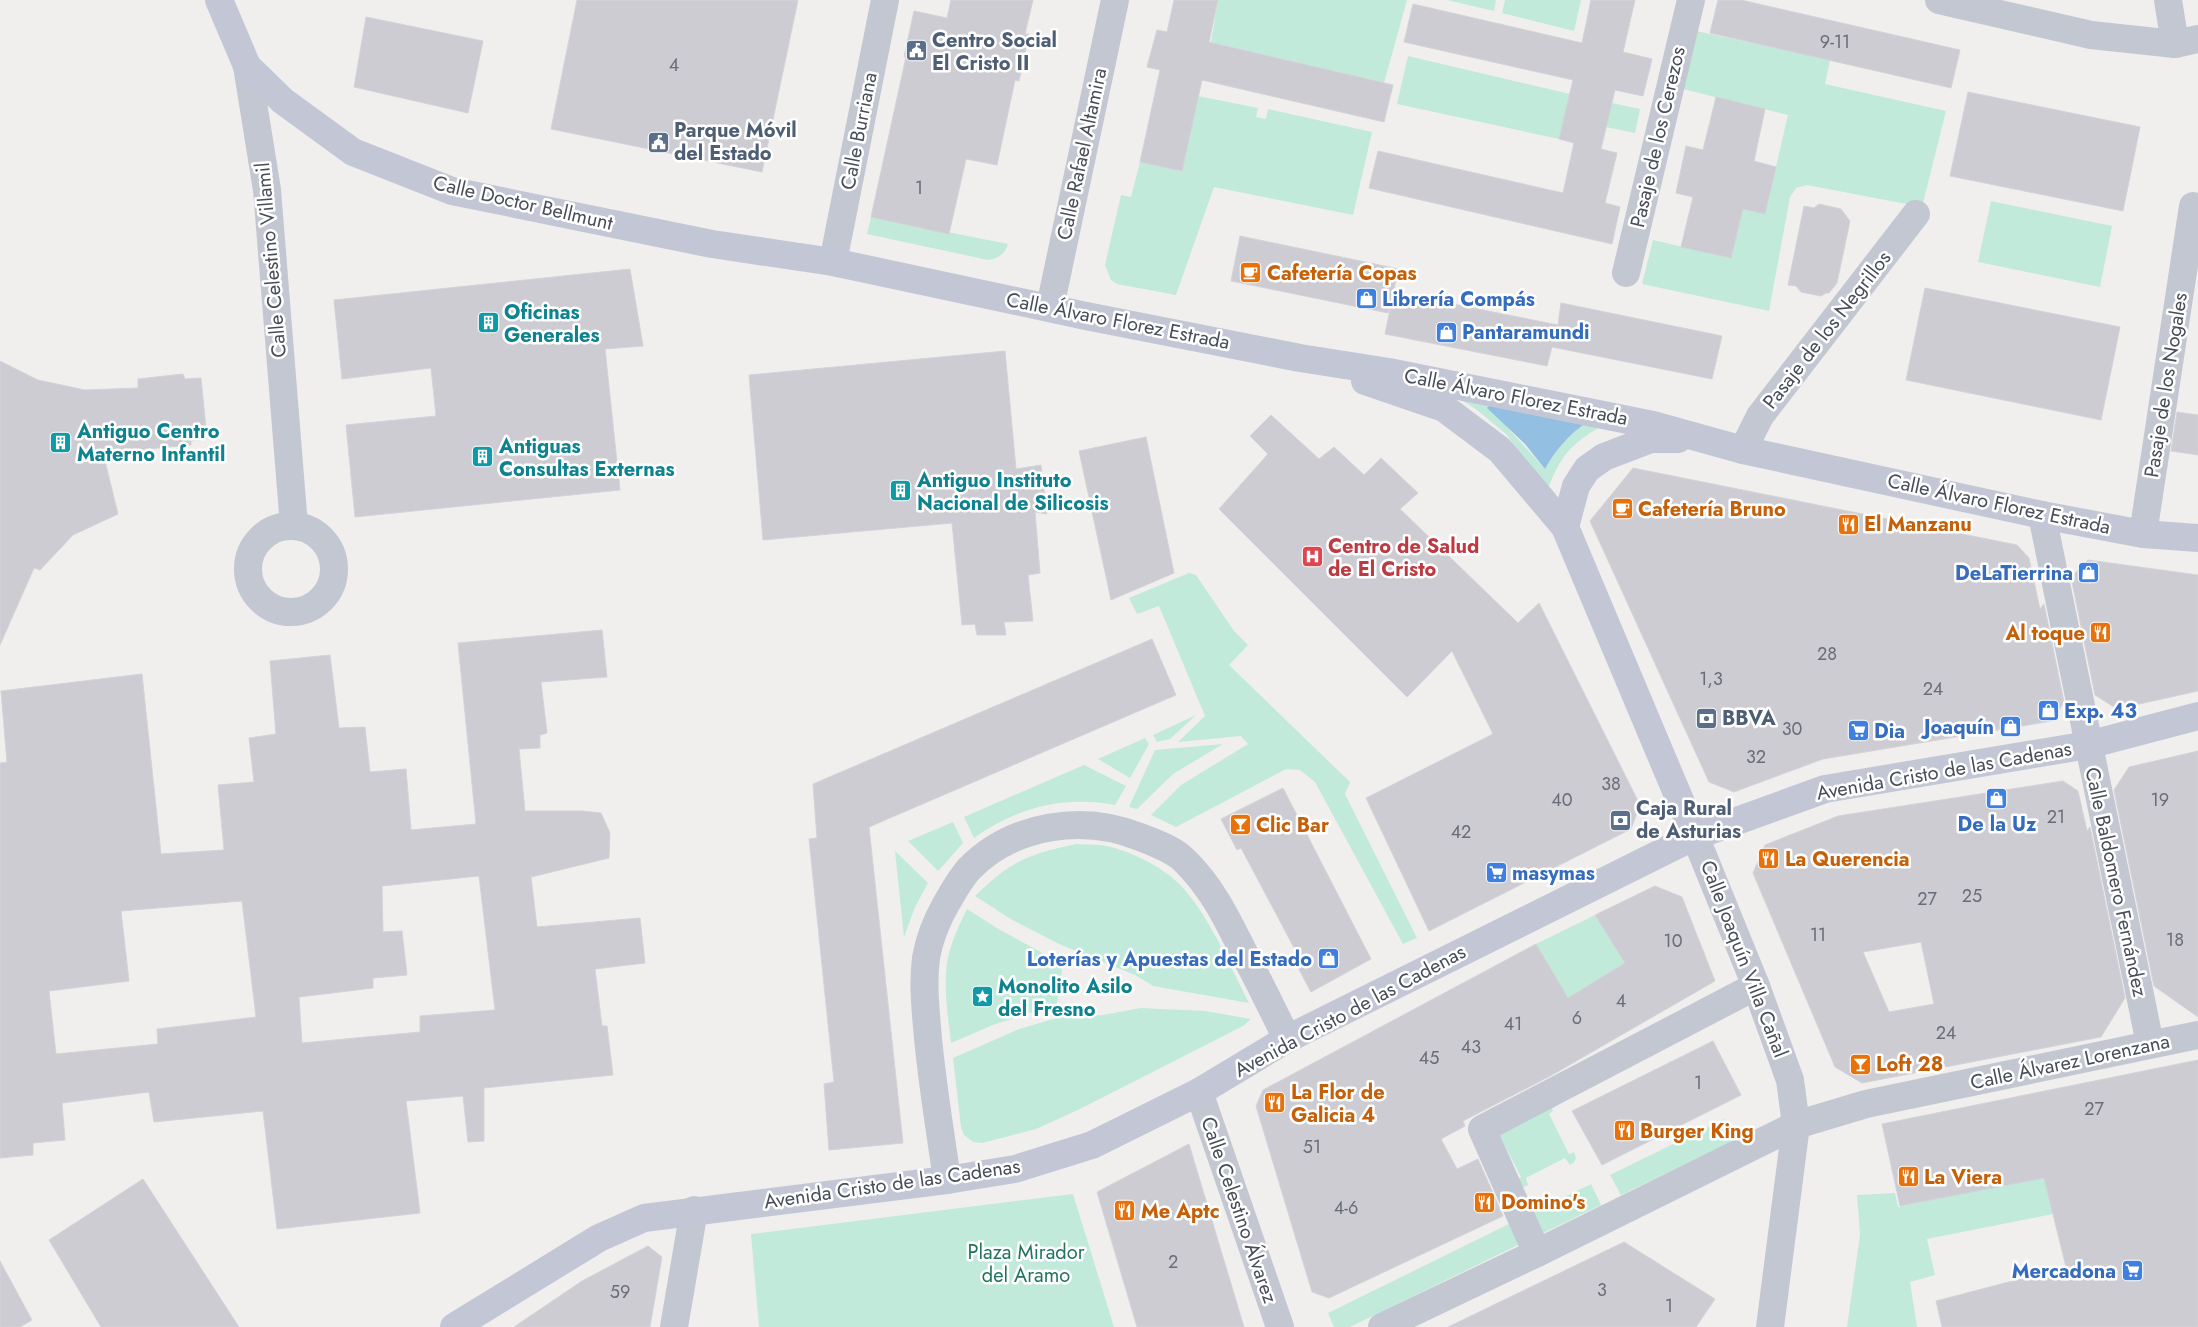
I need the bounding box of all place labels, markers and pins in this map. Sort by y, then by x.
place label: Centro Social El Cristo II [932,26,1057,78]
public building icon: Centro Social El Cristo II [904,39,928,63]
place label: Parque Móvil del Estado [674,116,797,168]
public building icon: Parque Móvil del Estado [646,130,670,154]
place label: Cafetería Copas [1267,259,1417,288]
cafe icon: Cafetería Copas [1239,261,1263,285]
place label: Librería Compás [1382,285,1535,314]
shop icon: Librería Compás [1354,287,1378,311]
place label: Oficinas Generales [504,298,600,350]
building icon: Oficinas Generales [476,311,500,335]
place label: Pantaramundi [1462,318,1590,347]
shop icon: Pantaramundi [1434,320,1458,344]
place label: Antiguo Centro Materno Infantil [76,417,225,469]
building icon: Antiguo Centro Materno Infantil [49,430,73,454]
place label: Antiguas Consultas Externas [498,432,675,484]
building icon: Antiguas Consultas Externas [471,445,495,469]
place label: Antiguo Instituto Nacional de Silicosis [916,466,1109,518]
building icon: Antiguo Instituto Nacional de Silicosis [889,479,913,503]
place label: Cafetería Bruno [1638,495,1786,524]
cafe icon: Cafetería Bruno [1610,497,1634,521]
place label: El Manzanu [1864,510,1972,539]
restaurant icon: El Manzanu [1836,512,1860,536]
place label: Centro de Salud de El Cristo [1328,532,1479,584]
hospital icon: Centro de Salud de El Cristo [1300,545,1324,569]
place label: DeLaTierrina [1955,559,2073,588]
shop icon: DeLaTierrina [2077,561,2101,585]
place label: Al toque [2004,619,2085,648]
restaurant icon: Al toque [2089,621,2113,645]
place label: Exp. 43 [2064,697,2137,726]
shop icon: Exp. 43 [2036,699,2060,723]
place label: BBVA [1722,704,1776,733]
bank icon: BBVA [1694,706,1718,730]
place label: Joaquín [1920,713,1994,742]
shop icon: Joaquín [1998,715,2022,739]
place label: Dia [1874,717,1905,746]
supermarket icon: Dia [1846,719,1870,743]
shop icon: De la Uz [1985,786,2009,810]
place label: Caja Rural de Asturias [1636,794,1741,846]
bank icon: Caja Rural de Asturias [1608,808,1632,832]
place label: De la Uz [1958,810,2037,839]
place label: Clic Bar [1256,811,1330,840]
bar icon: Clic Bar [1228,813,1252,837]
place label: La Querencia [1785,845,1910,874]
restaurant icon: La Querencia [1757,847,1781,871]
place label: masymas [1512,859,1595,888]
supermarket icon: masymas [1484,861,1508,885]
place label: Loterías y Apuestas del Estado [1027,945,1312,974]
shop icon: Loterías y Apuestas del Estado [1316,947,1340,971]
place label: Monolito Asilo del Fresno [998,972,1133,1024]
place icon: Monolito Asilo del Fresno [970,985,994,1009]
place label: Loft 28 [1876,1050,1943,1079]
bar icon: Loft 28 [1848,1052,1872,1076]
place label: La Flor de Galicia 4 [1291,1078,1385,1130]
restaurant icon: La Flor de Galicia 4 [1263,1091,1287,1115]
place label: Burger King [1640,1117,1754,1146]
restaurant icon: Burger King [1612,1119,1636,1143]
place label: La Viera [1924,1163,2002,1192]
restaurant icon: La Viera [1896,1165,1920,1189]
place label: Domino's [1501,1188,1585,1217]
restaurant icon: Domino's [1473,1190,1497,1214]
place label: Me Aptc [1141,1197,1220,1226]
restaurant icon: Me Aptc [1113,1199,1137,1223]
place label: Mercadona [2012,1257,2116,1286]
supermarket icon: Mercadona [2120,1259,2144,1283]

